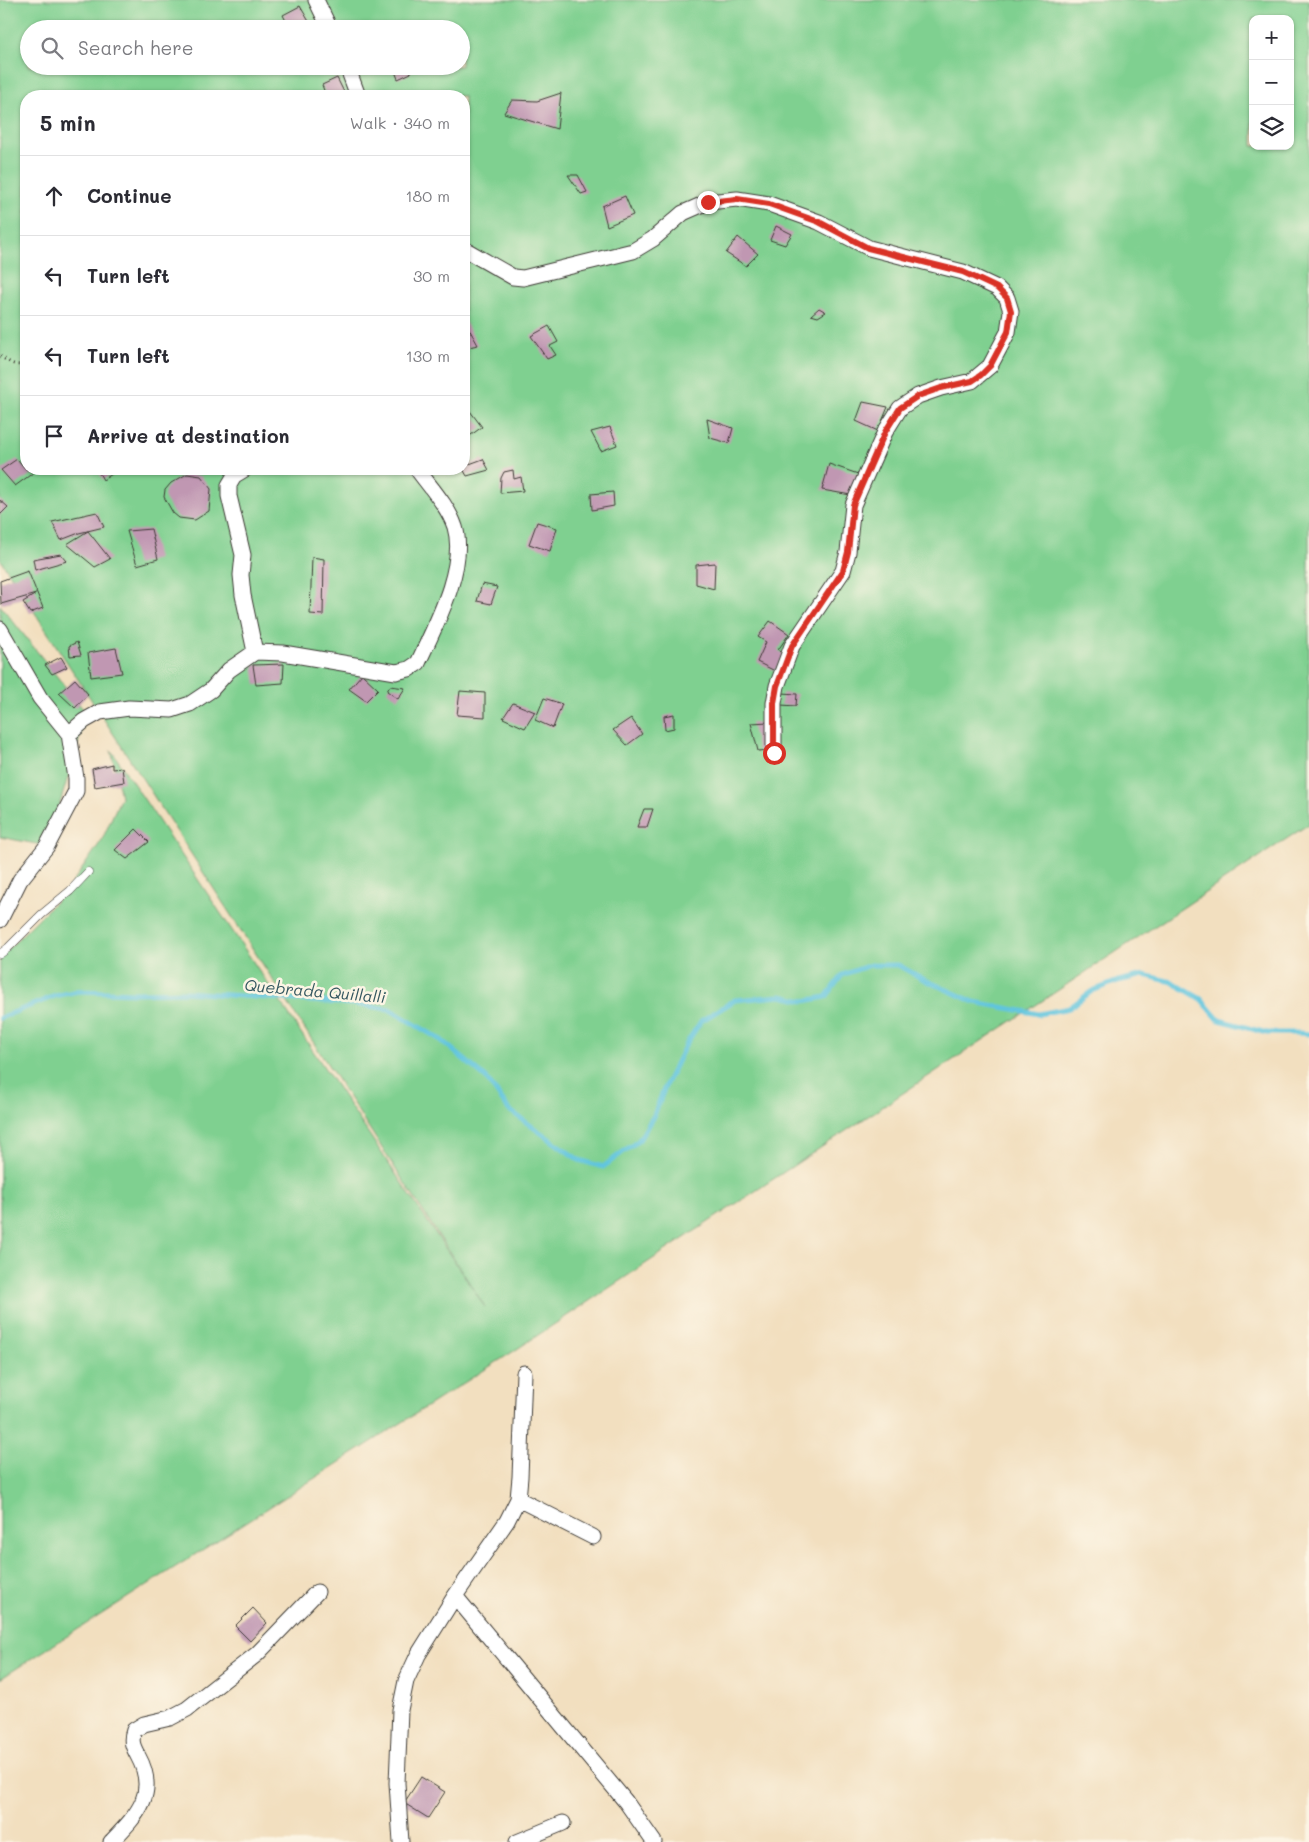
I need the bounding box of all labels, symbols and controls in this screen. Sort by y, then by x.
map controls [1249,15,1294,150]
button: + [1249,15,1294,60]
search box [20,20,470,75]
icon: search [38,34,66,62]
text: Search here [78,35,194,60]
button: − [1249,60,1294,105]
button: layers [1249,105,1294,150]
text: 5 min [40,109,96,136]
text: Walk · 340 m [350,112,450,133]
icon: ahead [40,182,68,210]
text: Continue [87,183,172,208]
text: 180 m [405,185,450,206]
route end [697,191,720,214]
icon: left [40,262,68,290]
text: Turn left [87,263,170,288]
text: 30 m [413,265,450,286]
icon: left [40,342,68,370]
text: Turn left [87,343,170,368]
text: 130 m [406,345,450,366]
icon: arrive [40,422,68,450]
text: Arrive at destination [87,423,290,448]
route start [763,742,786,765]
water label: Quebrada Quillalli [244,974,387,1007]

